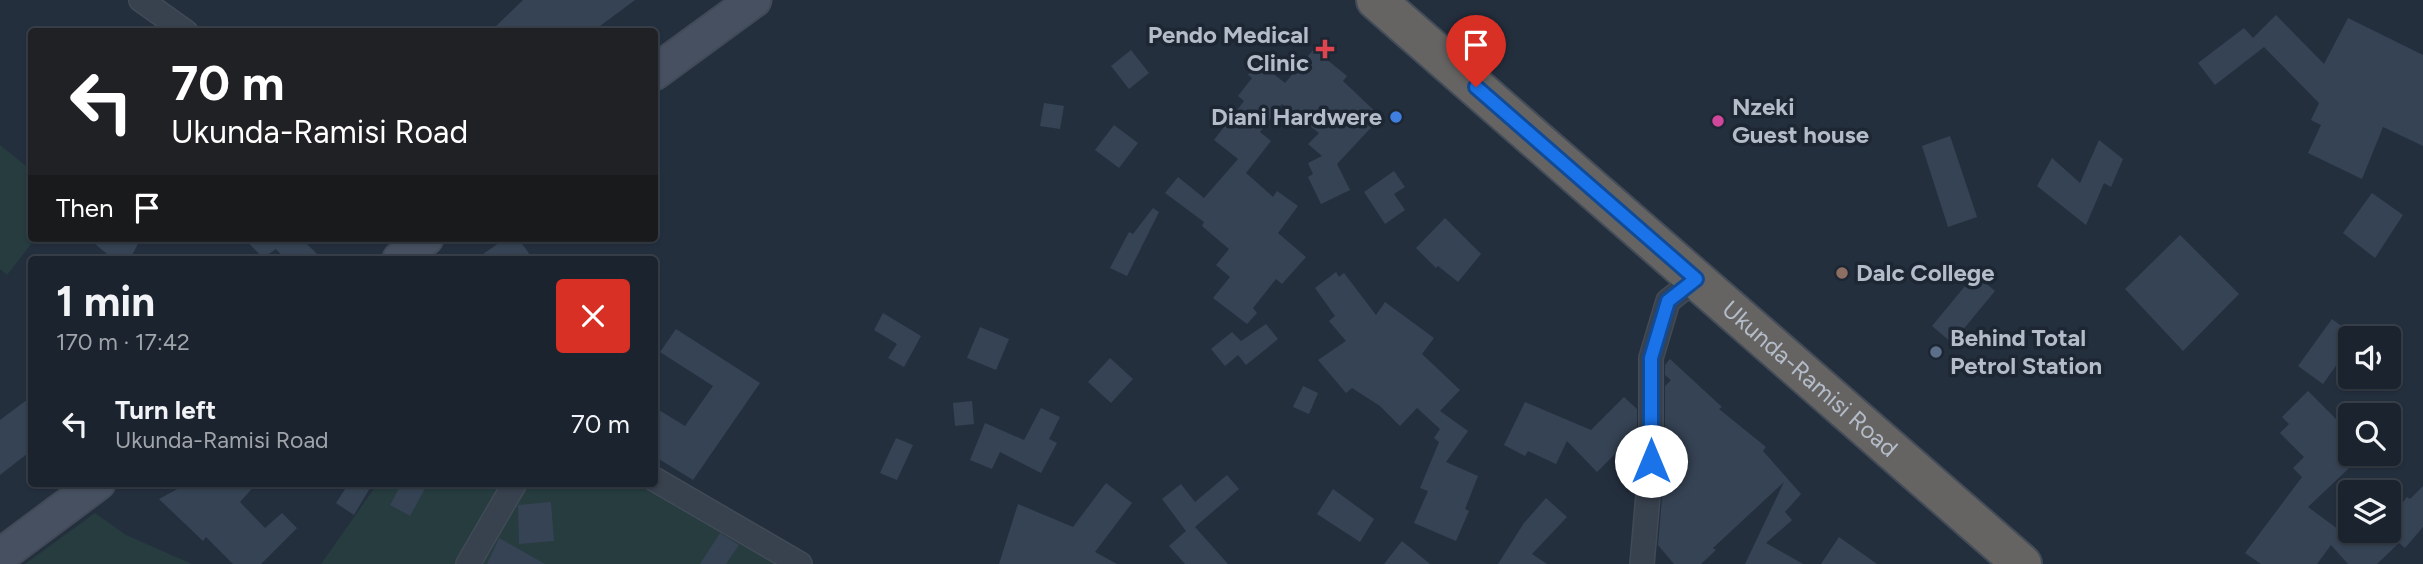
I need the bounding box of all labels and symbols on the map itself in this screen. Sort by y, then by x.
pin [1446,15,1506,87]
place label: Pendo Medical Clinic [1148,20,1309,77]
marker: Pendo Medical Clinic [1315,39,1335,59]
place label: Nzeki Guest house [1732,92,1869,149]
place label: Diani Hardwere [1211,102,1382,131]
marker: Diani Hardwere [1388,109,1404,125]
marker: Nzeki Guest house [1710,113,1726,129]
place label: Dalc College [1856,258,1994,287]
marker: Dalc College [1834,265,1850,281]
street label: Ukunda-Ramisi Road [1717,294,1904,463]
place label: Behind Total Petrol Station [1950,323,2102,380]
marker: Behind Total Petrol Station [1928,344,1944,360]
position arrow [1614,424,1688,498]

